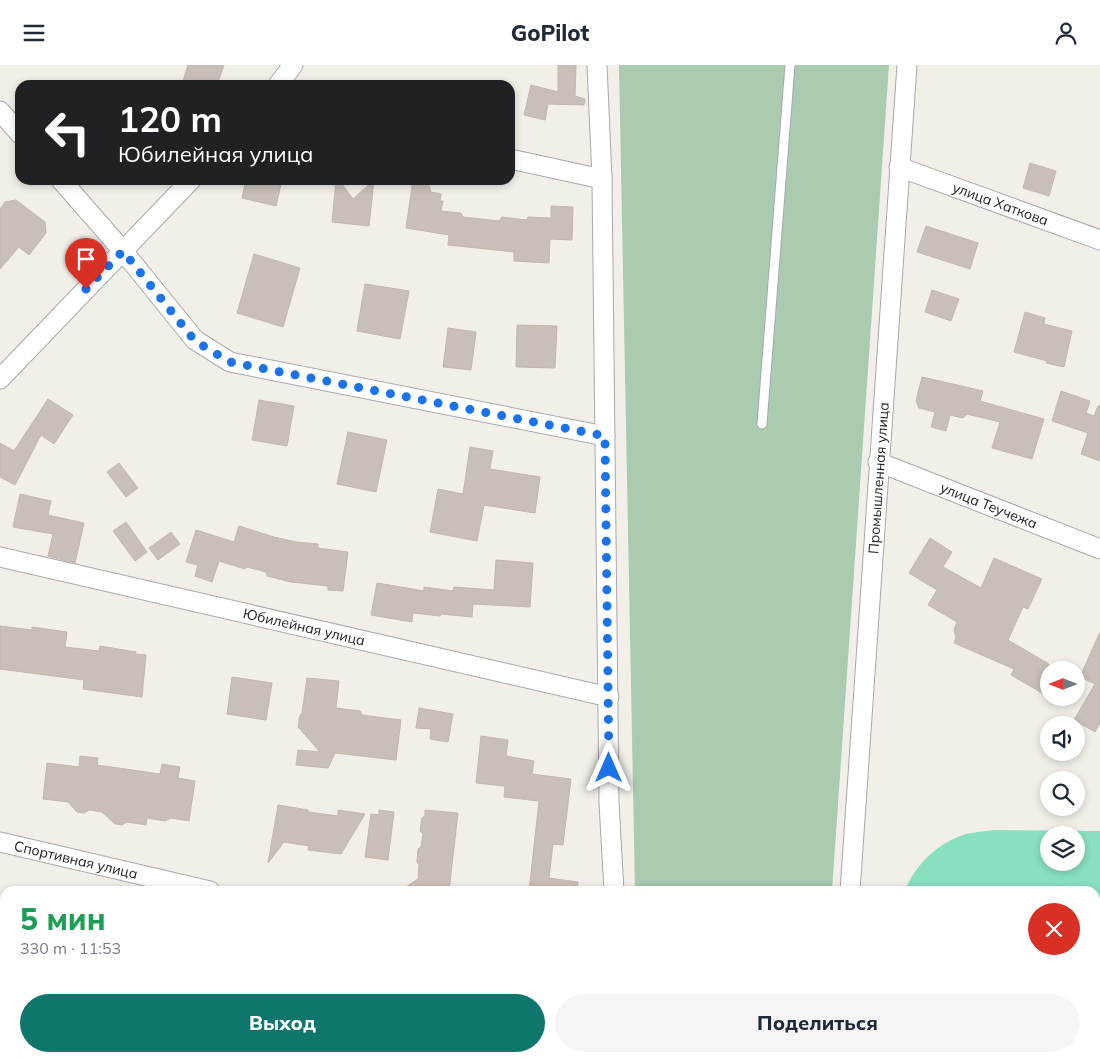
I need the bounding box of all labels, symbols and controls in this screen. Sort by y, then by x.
icon: menu [20,19,48,47]
text: GoPilot [511,19,589,47]
icon: person [1052,19,1080,47]
text: 120 m [118,97,222,141]
icon: left [35,100,100,165]
text: Юбилейная улица [118,140,314,168]
street label: улица Хаткова [950,178,1051,229]
pin [65,238,107,289]
icon: arrive [72,245,100,273]
street label: Промышленная улица [864,401,893,555]
street label: улица Теучежа [938,478,1040,533]
street label: Юбилейная улица [241,604,367,650]
north arrow [1040,661,1085,706]
map controls [1040,661,1085,871]
button: sound [1040,716,1085,761]
position arrow [582,741,634,793]
button: search [1040,771,1085,816]
button: layers [1040,826,1085,871]
street label: Спортивная улица [12,837,139,883]
text: 5 мин [20,900,106,938]
button: close [1028,903,1080,955]
text: 330 m · 11:53 [20,938,121,958]
button: Выход [20,994,545,1052]
button: Поделиться [555,994,1080,1052]

